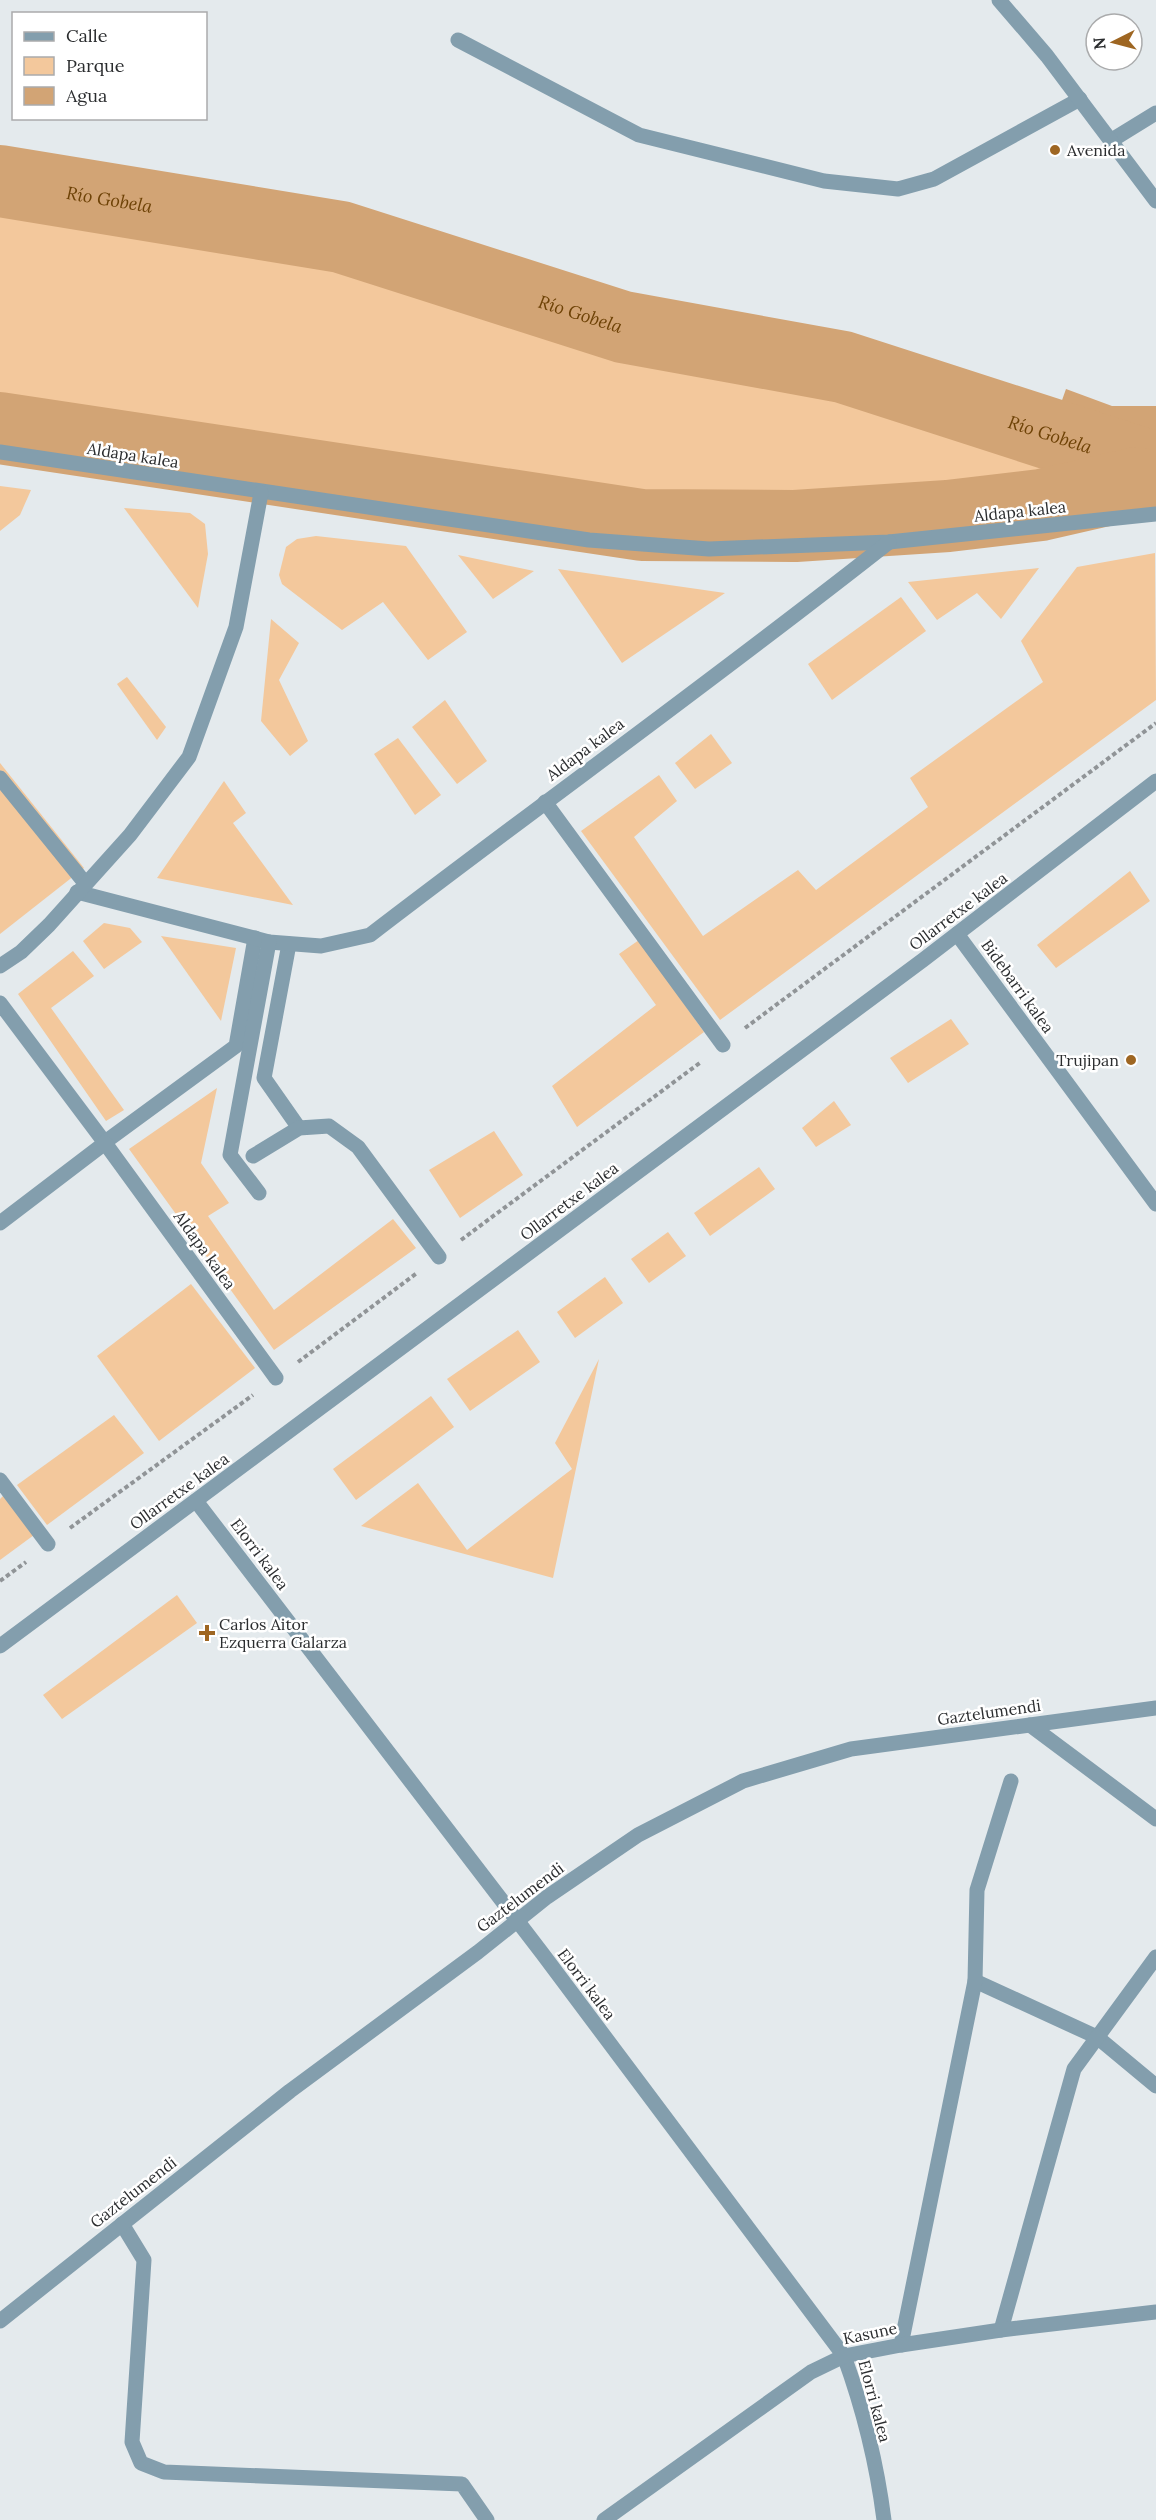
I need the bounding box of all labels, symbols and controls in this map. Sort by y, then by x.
legend [12,12,207,120]
north arrow [1084,12,1144,72]
text: Calle [66,24,108,47]
text: N [1088,36,1110,51]
text: Parque [66,54,125,77]
text: Agua [65,84,107,107]
place label: Avenida [1066,140,1125,160]
marker: Avenida [1048,143,1062,157]
water label: Río Gobela [65,181,154,217]
water label: Río Gobela [536,289,626,338]
water label: Río Gobela [1005,410,1095,458]
street label: Aldapa kalea [85,438,180,472]
street label: Aldapa kalea [972,496,1067,526]
street label: Aldapa kalea [541,713,628,785]
street label: Ollarretxe kalea [905,868,1011,954]
street label: Bidebarri kalea [977,935,1059,1037]
place label: Trujipan [1056,1050,1119,1070]
marker: Trujipan [1124,1053,1138,1067]
street label: Ollarretxe kalea [516,1158,622,1244]
street label: Aldapa kalea [169,1206,240,1293]
street label: Ollarretxe kalea [125,1448,233,1534]
street label: Elorri kalea [227,1514,293,1594]
place label: Carlos Aitor Ezquerra Galarza [219,1614,347,1652]
marker: Carlos Aitor Ezquerra Galarza [200,1626,214,1640]
street label: Gaztelumendi [936,1695,1042,1729]
street label: Gaztelumendi [472,1858,568,1936]
street label: Elorri kalea [554,1944,620,2024]
street label: Gaztelumendi [86,2152,180,2232]
street label: Kasune [841,2317,899,2348]
street label: Elorri kalea [854,2358,896,2444]

